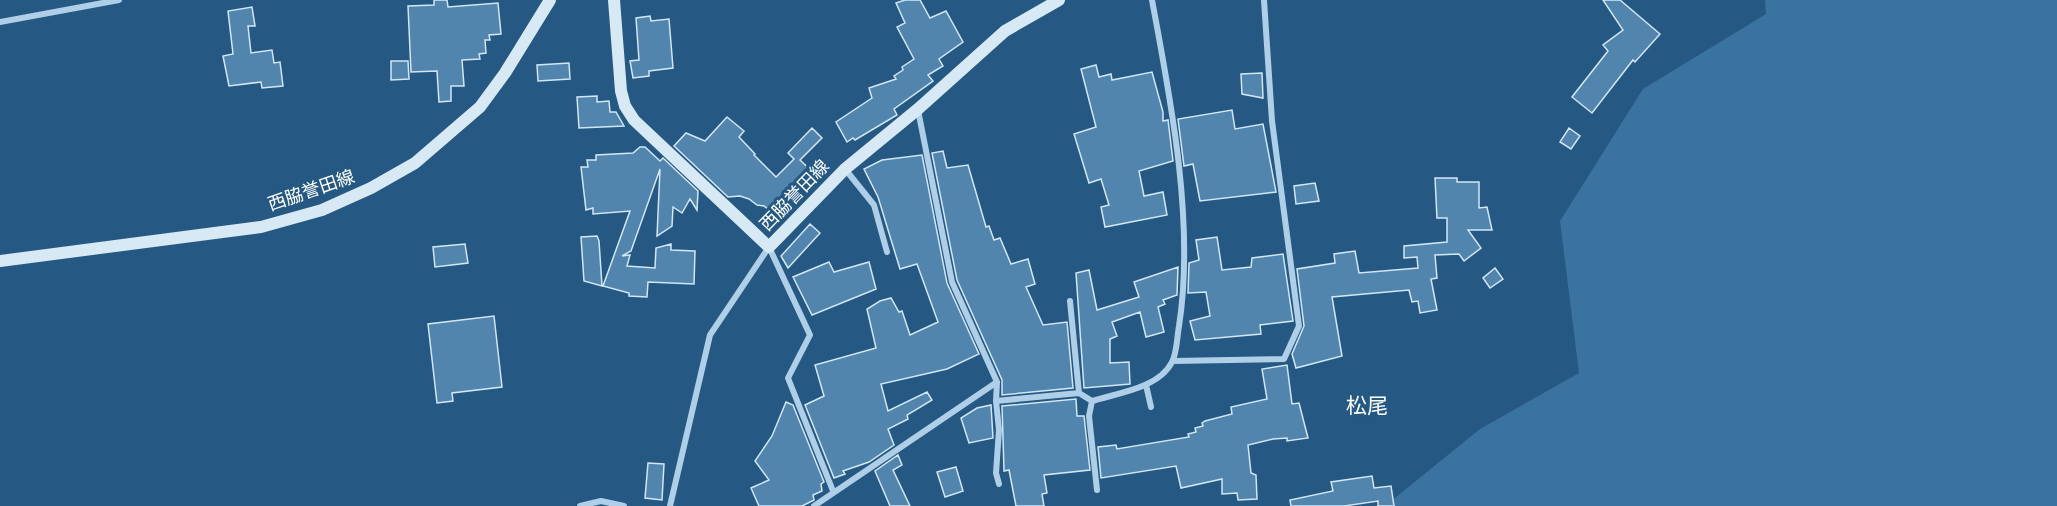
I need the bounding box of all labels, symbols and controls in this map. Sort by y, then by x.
street label: 西脇誉田線 [754,155,834,235]
street label: 西脇誉田線 [265,164,357,216]
district label: 松尾 [1346,392,1388,418]

